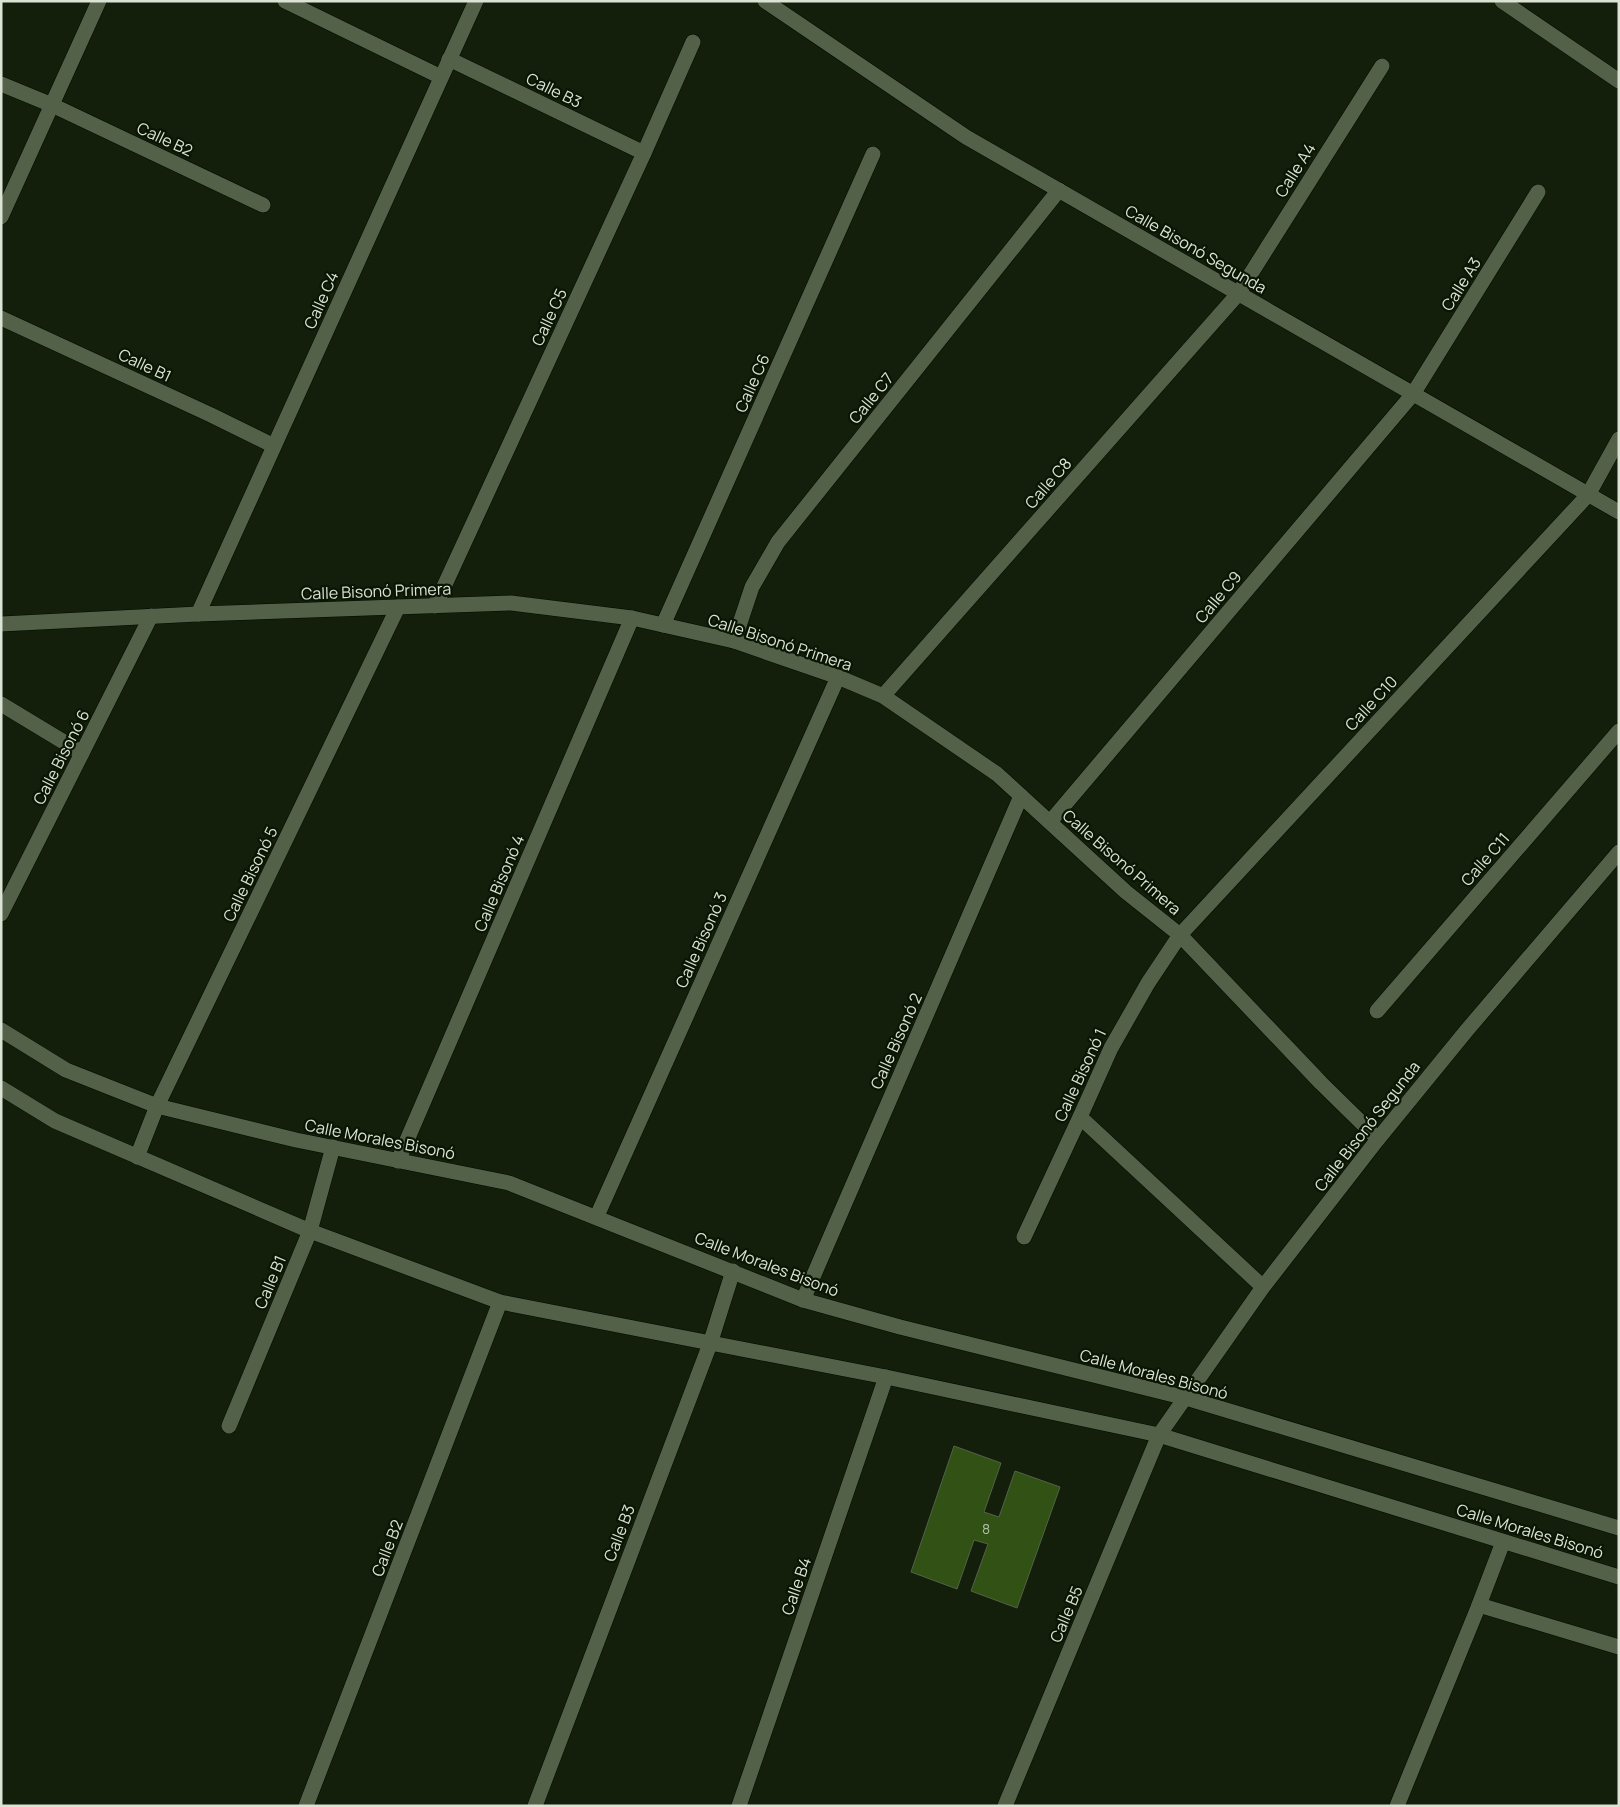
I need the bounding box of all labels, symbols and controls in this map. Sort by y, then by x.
street label: Calle B3 [523,67,585,113]
street label: Calle B2 [133,117,197,161]
street label: Calle A4 [1270,139,1320,201]
street label: Calle Bisonó Segunda [1121,199,1271,299]
street label: Calle A3 [1436,253,1486,315]
street label: Calle C4 [299,268,343,332]
street label: Calle C5 [526,285,572,349]
street label: Calle B1 [115,343,175,387]
street label: Calle C6 [729,350,775,416]
street label: Calle C7 [844,368,898,428]
street label: Calle C8 [1020,453,1076,513]
street label: Calle C9 [1190,566,1246,628]
street label: Calle Bisonó Primera [301,577,451,605]
street label: Calle Bisonó Primera [705,608,855,676]
street label: Calle C10 [1340,671,1402,735]
street label: Calle Bisonó 6 [28,706,94,808]
street label: Calle Bisonó Primera [1058,804,1186,920]
street label: Calle Bisonó 5 [218,823,282,925]
street label: Calle C11 [1456,828,1514,890]
street label: Calle Bisonó 4 [469,831,529,935]
street label: Calle Bisonó 3 [670,889,732,991]
street label: Calle Bisonó 2 [865,989,927,1093]
street label: Calle Bisonó 1 [1049,1025,1111,1125]
street label: Calle Bisonó Segunda [1309,1056,1425,1196]
street label: Calle Morales Bisonó [303,1114,457,1164]
street label: Calle Morales Bisonó [692,1226,842,1302]
street label: Calle B1 [249,1252,291,1312]
street label: Calle Morales Bisonó [1077,1344,1231,1404]
street label: Calle Morales Bisonó [1454,1498,1606,1564]
street label: Calle B3 [598,1502,640,1564]
street label: Calle B2 [366,1516,408,1580]
house number: 8 [982,1519,990,1538]
street label: Calle B4 [776,1554,816,1618]
street label: Calle B5 [1044,1582,1088,1646]

